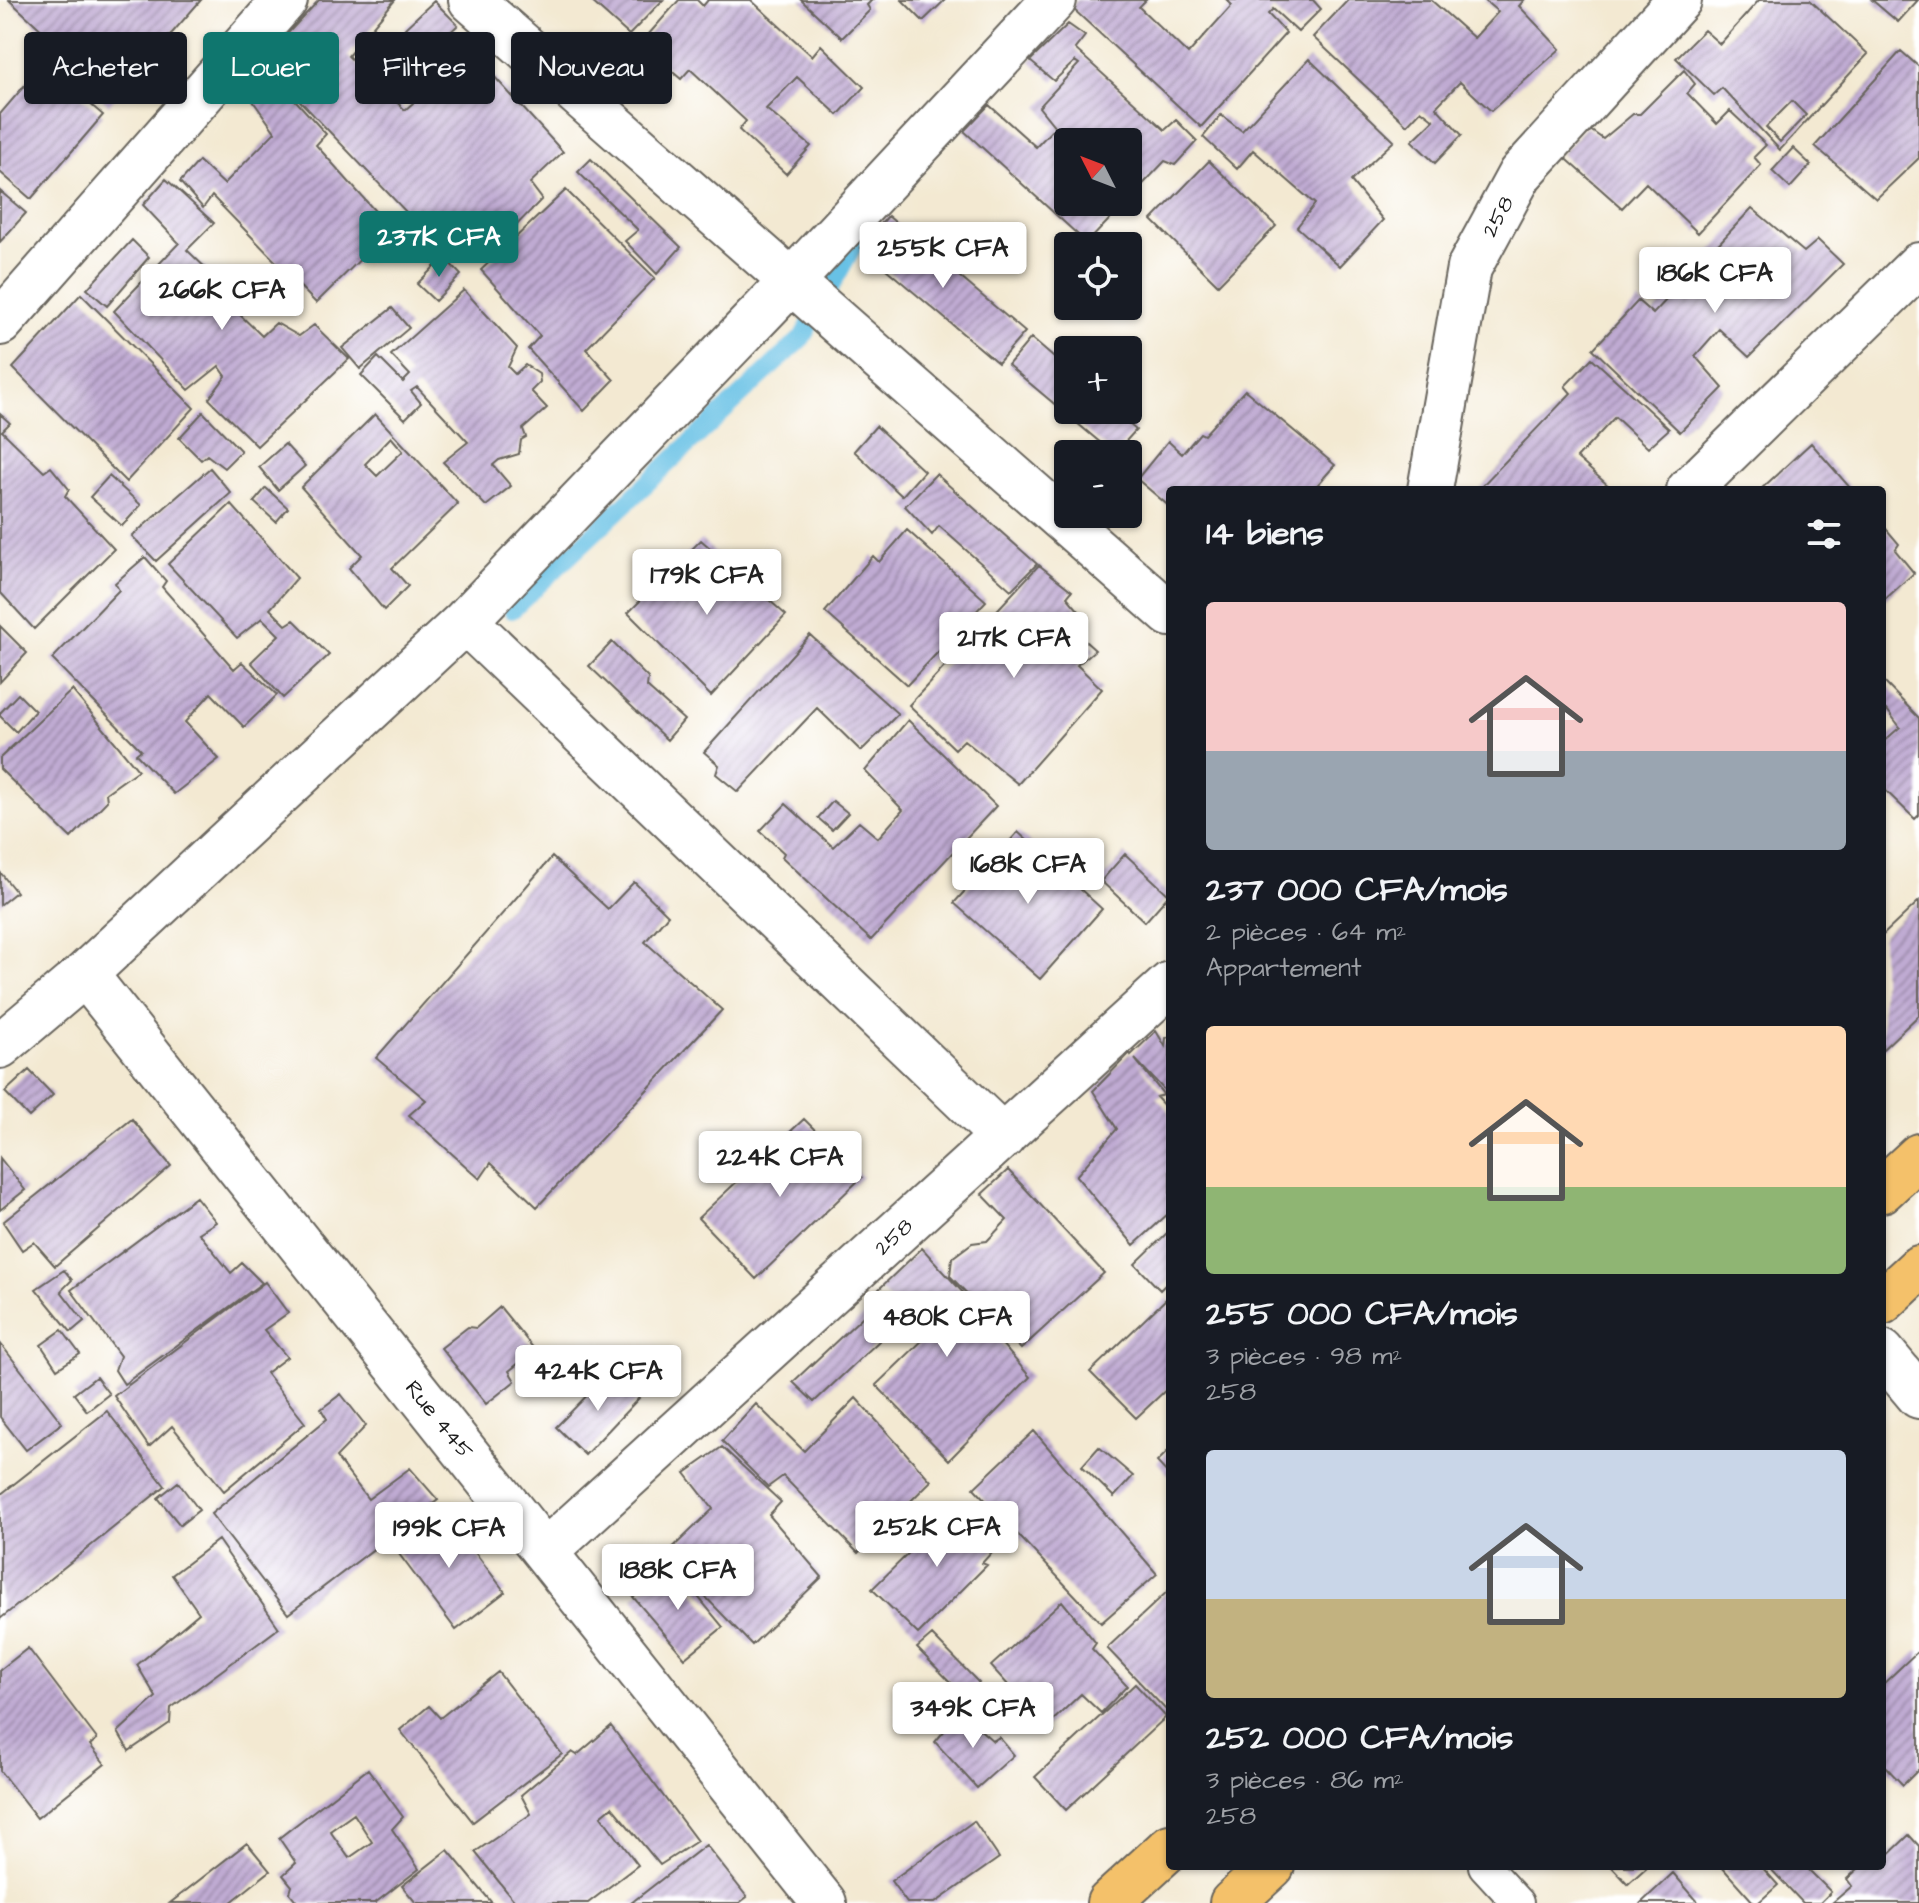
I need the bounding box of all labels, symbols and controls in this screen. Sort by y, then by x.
chip: Acheter [24,32,187,104]
chip: Louer [203,32,339,104]
chip: Filtres [355,32,495,104]
chip: Nouveau [511,32,672,104]
north arrow [1054,128,1142,216]
map controls [1054,128,1142,528]
street label: 258 [1474,191,1522,243]
pin: 237K CFA [356,211,522,279]
text: 237K CFA [377,219,501,255]
pin: 255K CFA [860,222,1026,290]
text: 255K CFA [878,230,1008,266]
button: locate [1054,232,1142,320]
pin: 186K CFA [1632,247,1798,315]
text: 186K CFA [1657,255,1773,291]
pin: 266K CFA [139,264,305,332]
text: 266K CFA [159,272,285,308]
button: + [1054,336,1142,424]
button: − [1054,440,1142,528]
text: 14 biens [1206,510,1324,558]
icon: filters [1802,512,1846,556]
pin: 179K CFA [624,549,790,617]
text: 179K CFA [650,557,764,593]
pin: 217K CFA [931,612,1097,680]
text: 217K CFA [957,620,1071,656]
icon: home [1454,654,1598,798]
pin: 168K CFA [945,838,1111,906]
text: 168K CFA [970,846,1086,882]
text: 237 000 CFA/mois [1206,866,1508,914]
text: 2 pièces · 64 m² [1206,914,1406,950]
text: Appartement [1206,950,1362,986]
icon: home [1454,1078,1598,1222]
pin: 224K CFA [697,1131,863,1199]
text: 224K CFA [717,1139,843,1175]
street label: 258 [868,1211,920,1263]
text: 255 000 CFA/mois [1206,1290,1518,1338]
pin: 480K CFA [864,1291,1030,1359]
text: 480K CFA [882,1299,1012,1335]
text: 3 pièces · 98 m² [1206,1338,1402,1374]
pin: 424K CFA [515,1345,681,1413]
text: 424K CFA [533,1353,663,1389]
street label: Rue 445 [397,1374,480,1466]
text: 258 [1206,1374,1256,1410]
pin: 252K CFA [854,1501,1020,1569]
pin: 199K CFA [366,1502,532,1570]
icon: home [1454,1502,1598,1646]
text: 252K CFA [873,1509,1001,1545]
text: 199K CFA [393,1510,505,1546]
pin: 188K CFA [595,1544,761,1612]
text: 188K CFA [620,1552,736,1588]
pin: 349K CFA [890,1682,1056,1750]
text: 349K CFA [911,1690,1035,1726]
text: 252 000 CFA/mois [1206,1714,1513,1762]
text: 3 pièces · 86 m² [1206,1762,1404,1798]
text: 258 [1206,1798,1256,1834]

